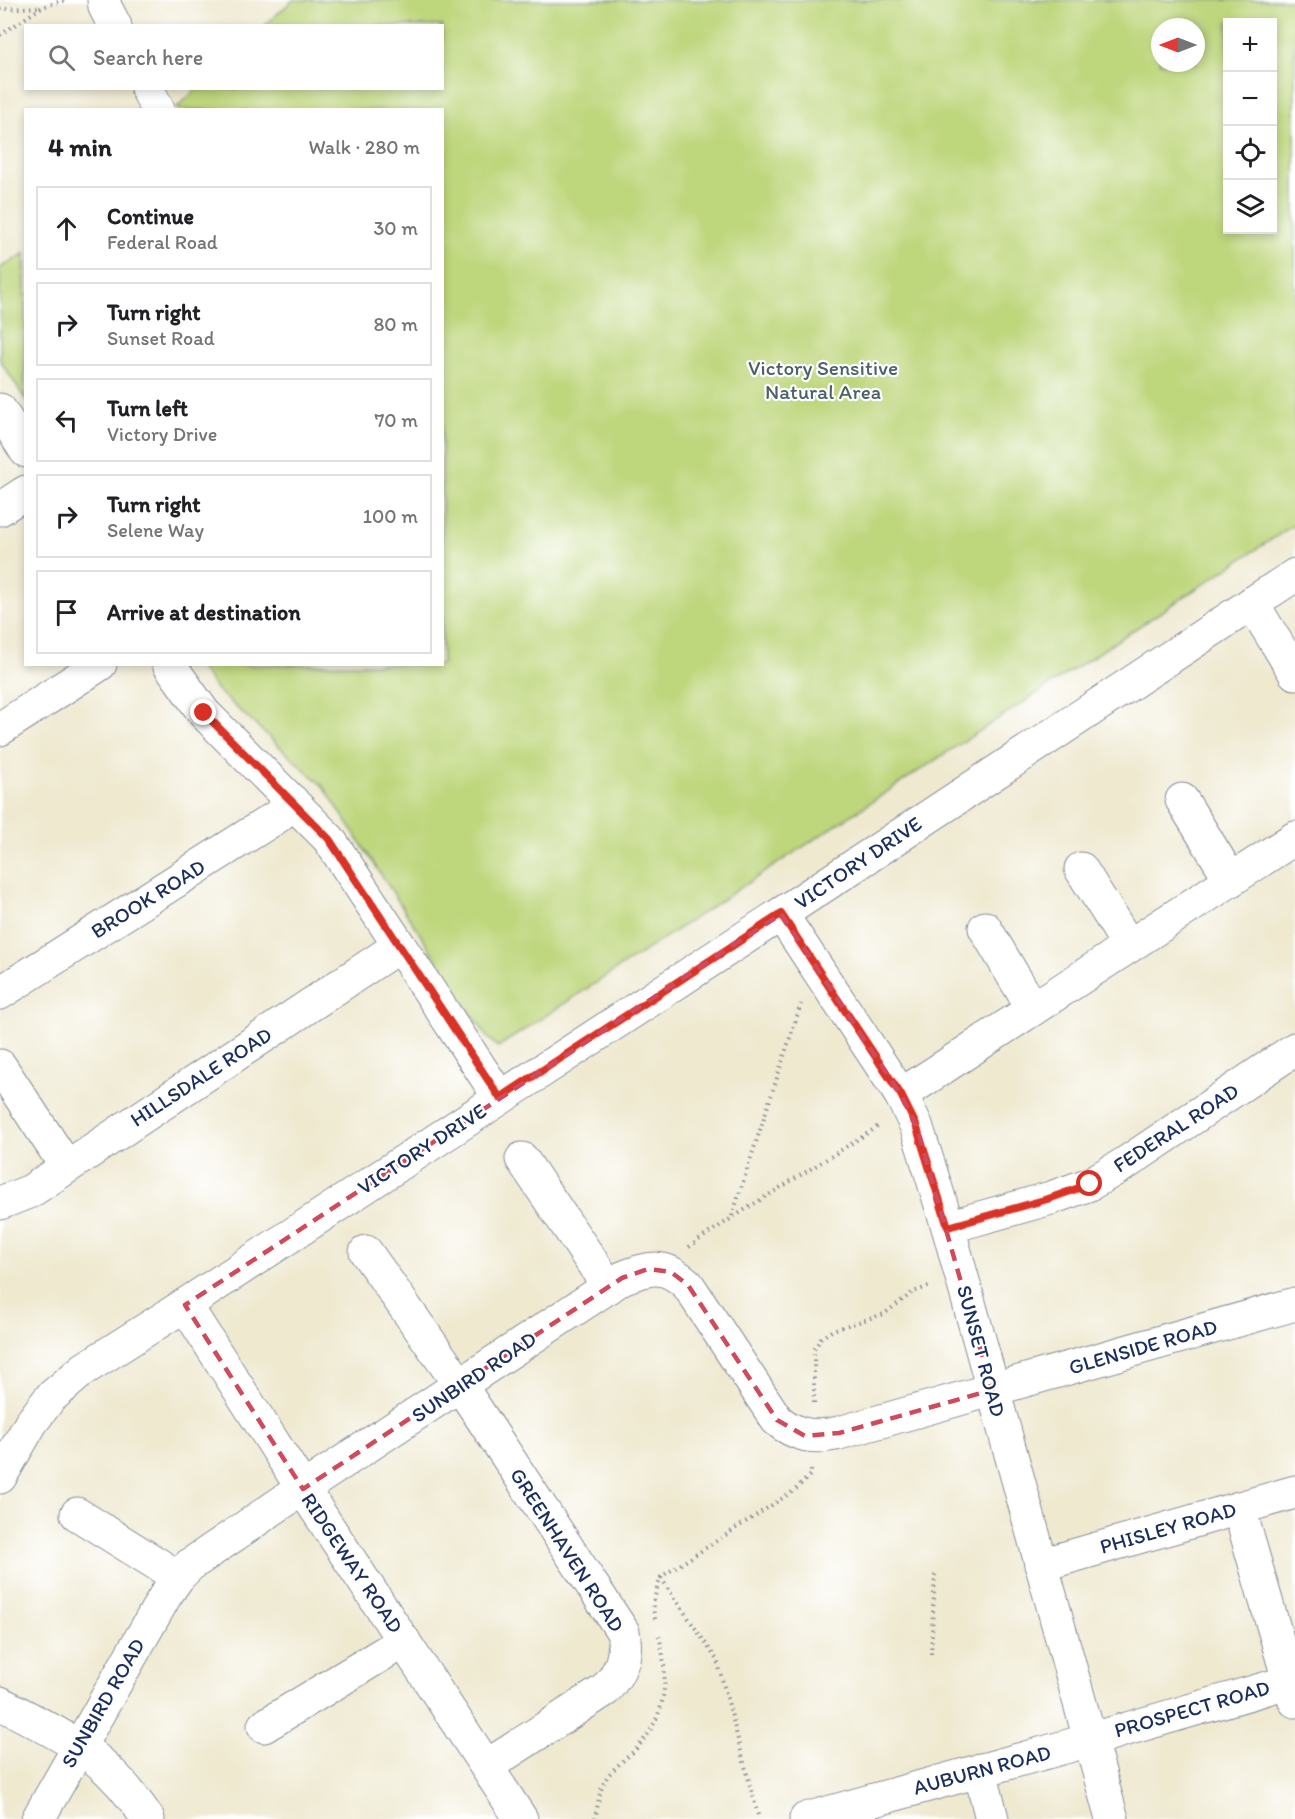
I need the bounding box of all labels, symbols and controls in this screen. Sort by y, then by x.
north arrow [1151,18,1205,72]
map controls [1223,18,1277,234]
button: + [1223,18,1277,72]
search box [24,24,444,90]
icon: search [45,41,78,74]
text: Search here [93,44,203,71]
button: − [1223,72,1277,126]
button: locate [1223,126,1277,180]
text: 4 min [48,131,112,163]
text: Walk · 280 m [308,135,420,159]
button: layers [1223,180,1277,234]
text: Continue [107,203,194,230]
icon: ahead [50,212,83,245]
text: 30 m [373,216,418,240]
text: Federal Road [107,230,218,254]
text: Turn right [107,299,201,326]
icon: right [50,308,83,341]
text: 80 m [373,312,418,336]
text: Sunset Road [107,326,215,350]
park label: Victory Sensitive Natural Area [748,355,898,404]
text: Turn left [107,395,188,422]
icon: left [50,404,83,437]
text: 70 m [374,408,418,432]
text: Victory Drive [107,422,217,446]
text: Turn right [107,491,201,518]
icon: right [50,500,83,533]
text: 100 m [363,504,418,528]
text: Selene Way [107,518,204,542]
icon: arrive [50,596,83,629]
text: Arrive at destination [107,599,301,626]
route end [190,699,216,725]
street label: VICTORY DRIVE [789,811,926,914]
street label: BROOK ROAD [86,854,209,944]
street label: HILLSDALE ROAD [125,1022,276,1132]
street label: FEDERAL ROAD [1108,1078,1243,1177]
street label: VICTORY DRIVE [353,1098,491,1199]
route start [1076,1170,1102,1196]
street label: SUNSET ROAD [952,1282,1011,1420]
street label: GLENSIDE ROAD [1066,1313,1220,1380]
street label: SUNBIRD ROAD [407,1326,541,1428]
street label: GREENHAVEN ROAD [505,1463,630,1636]
street label: RIDGEWAY ROAD [296,1488,409,1638]
street label: PHISLEY ROAD [1097,1496,1239,1559]
street label: SUNBIRD ROAD [55,1634,150,1772]
street label: PROSPECT ROAD [1111,1674,1272,1743]
street label: AUBURN ROAD [910,1739,1053,1800]

